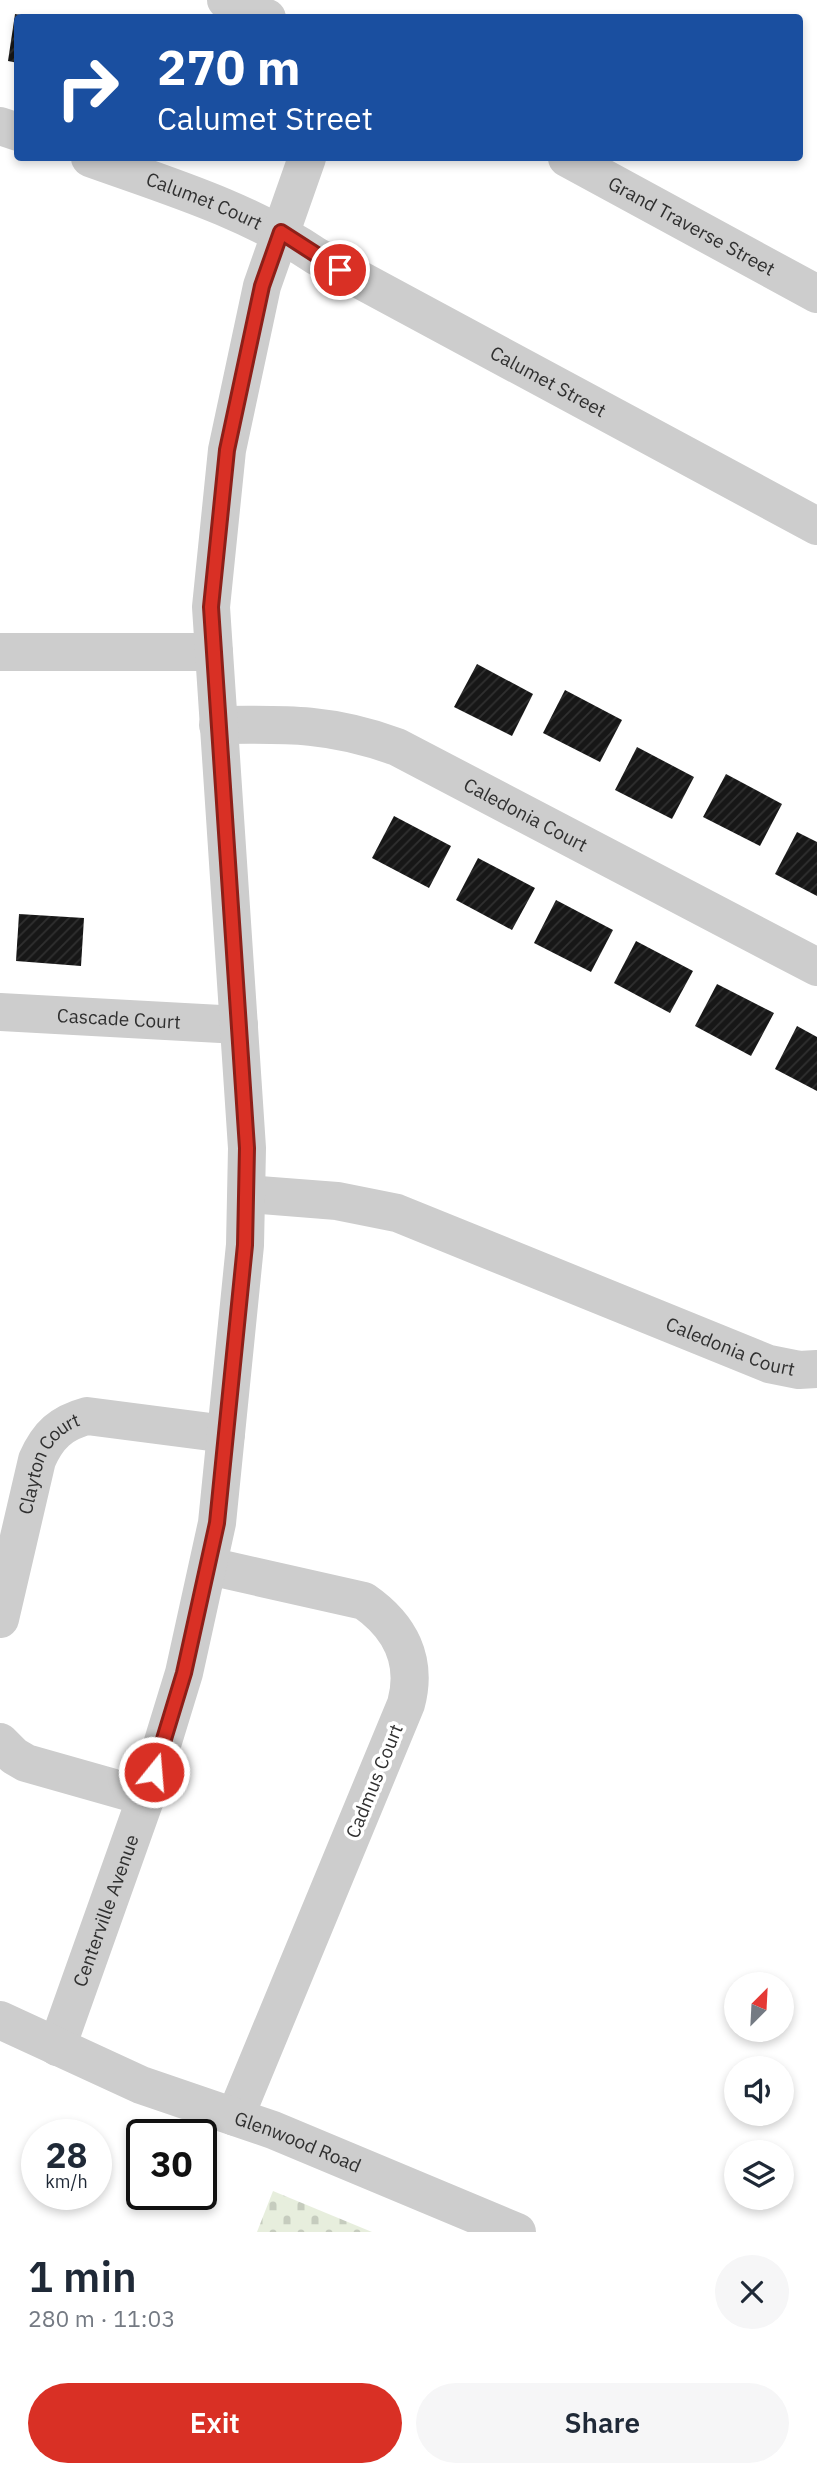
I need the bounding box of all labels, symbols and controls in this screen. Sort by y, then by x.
text: 270 m [157,35,301,98]
icon: right [42,42,133,133]
text: Calumet Street [157,97,373,139]
street label: Calumet Court [143,167,266,235]
street label: Grand Traverse Street [604,171,779,281]
pin [310,240,370,300]
icon: arrive [321,251,359,289]
street label: Calumet Street [486,340,611,422]
street label: Caledonia Court [460,772,592,857]
street label: Cascade Court [56,1003,181,1034]
street label: Caledonia Court [662,1311,797,1381]
street label: Clayton Court [13,1407,83,1517]
street label: Cadmus Court [340,1720,408,1842]
position arrow [117,1735,191,1809]
street label: Centerville Avenue [67,1831,144,1990]
north arrow [724,1972,794,2042]
map controls [724,1972,794,2210]
button: sound [724,2056,794,2126]
street label: Glenwood Road [231,2106,365,2178]
speed limit sign: 30 [126,2119,217,2210]
text: 28 [45,2132,88,2178]
button: layers [724,2140,794,2210]
text: km/h [45,2170,88,2193]
text: 1 min [28,2249,137,2304]
button: close [715,2255,789,2329]
text: 280 m · 11:03 [28,2303,175,2333]
button: Exit [28,2383,402,2463]
button: Share [416,2383,789,2463]

